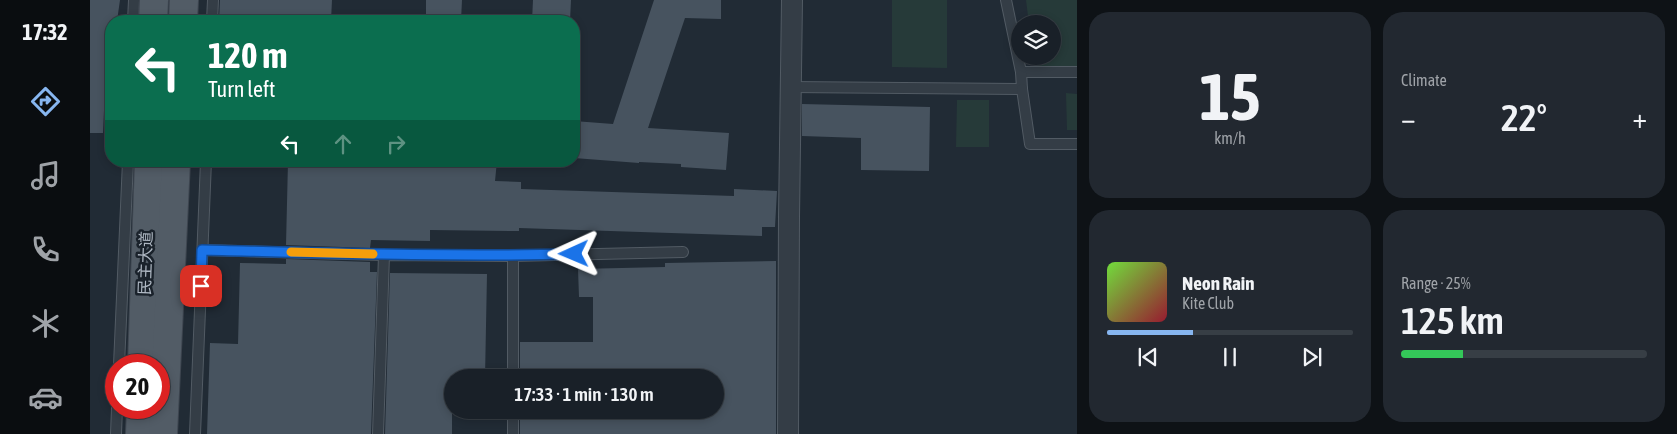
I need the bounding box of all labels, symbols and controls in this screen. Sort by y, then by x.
map controls [1011,15,1061,65]
button: layers [1011,15,1061,65]
text: 17:32 [22,19,68,45]
icon: left [125,35,190,100]
text: 120 m [208,35,287,75]
text: 15 [1199,59,1261,134]
text: Climate [1401,71,1447,89]
text: Turn left [208,76,275,102]
icon: directions [28,84,63,119]
text: 22° [1501,96,1547,139]
text: − [1401,102,1416,134]
text: + [1632,102,1647,134]
text: km/h [1214,129,1246,147]
icon: left [276,130,304,158]
icon: ahead [329,130,357,158]
icon: right [382,130,410,158]
icon: music [28,158,63,193]
position arrow [547,227,599,279]
street label: 民主大道 [135,231,155,295]
icon: phone [28,232,63,267]
pin [180,265,222,307]
icon: arrive [187,272,215,300]
text: Neon Rain [1182,272,1254,294]
text: Range · 25% [1401,274,1471,292]
text: Kite Club [1182,294,1234,312]
text: 125 km [1401,299,1504,342]
icon: climate [28,306,63,341]
icon: previous [1134,343,1162,371]
icon: pause [1216,343,1244,371]
icon: next [1298,343,1326,371]
speed limit sign: 20 [105,354,170,419]
icon: car [28,380,63,415]
text: 17:33 · 1 min · 130 m [514,383,654,405]

